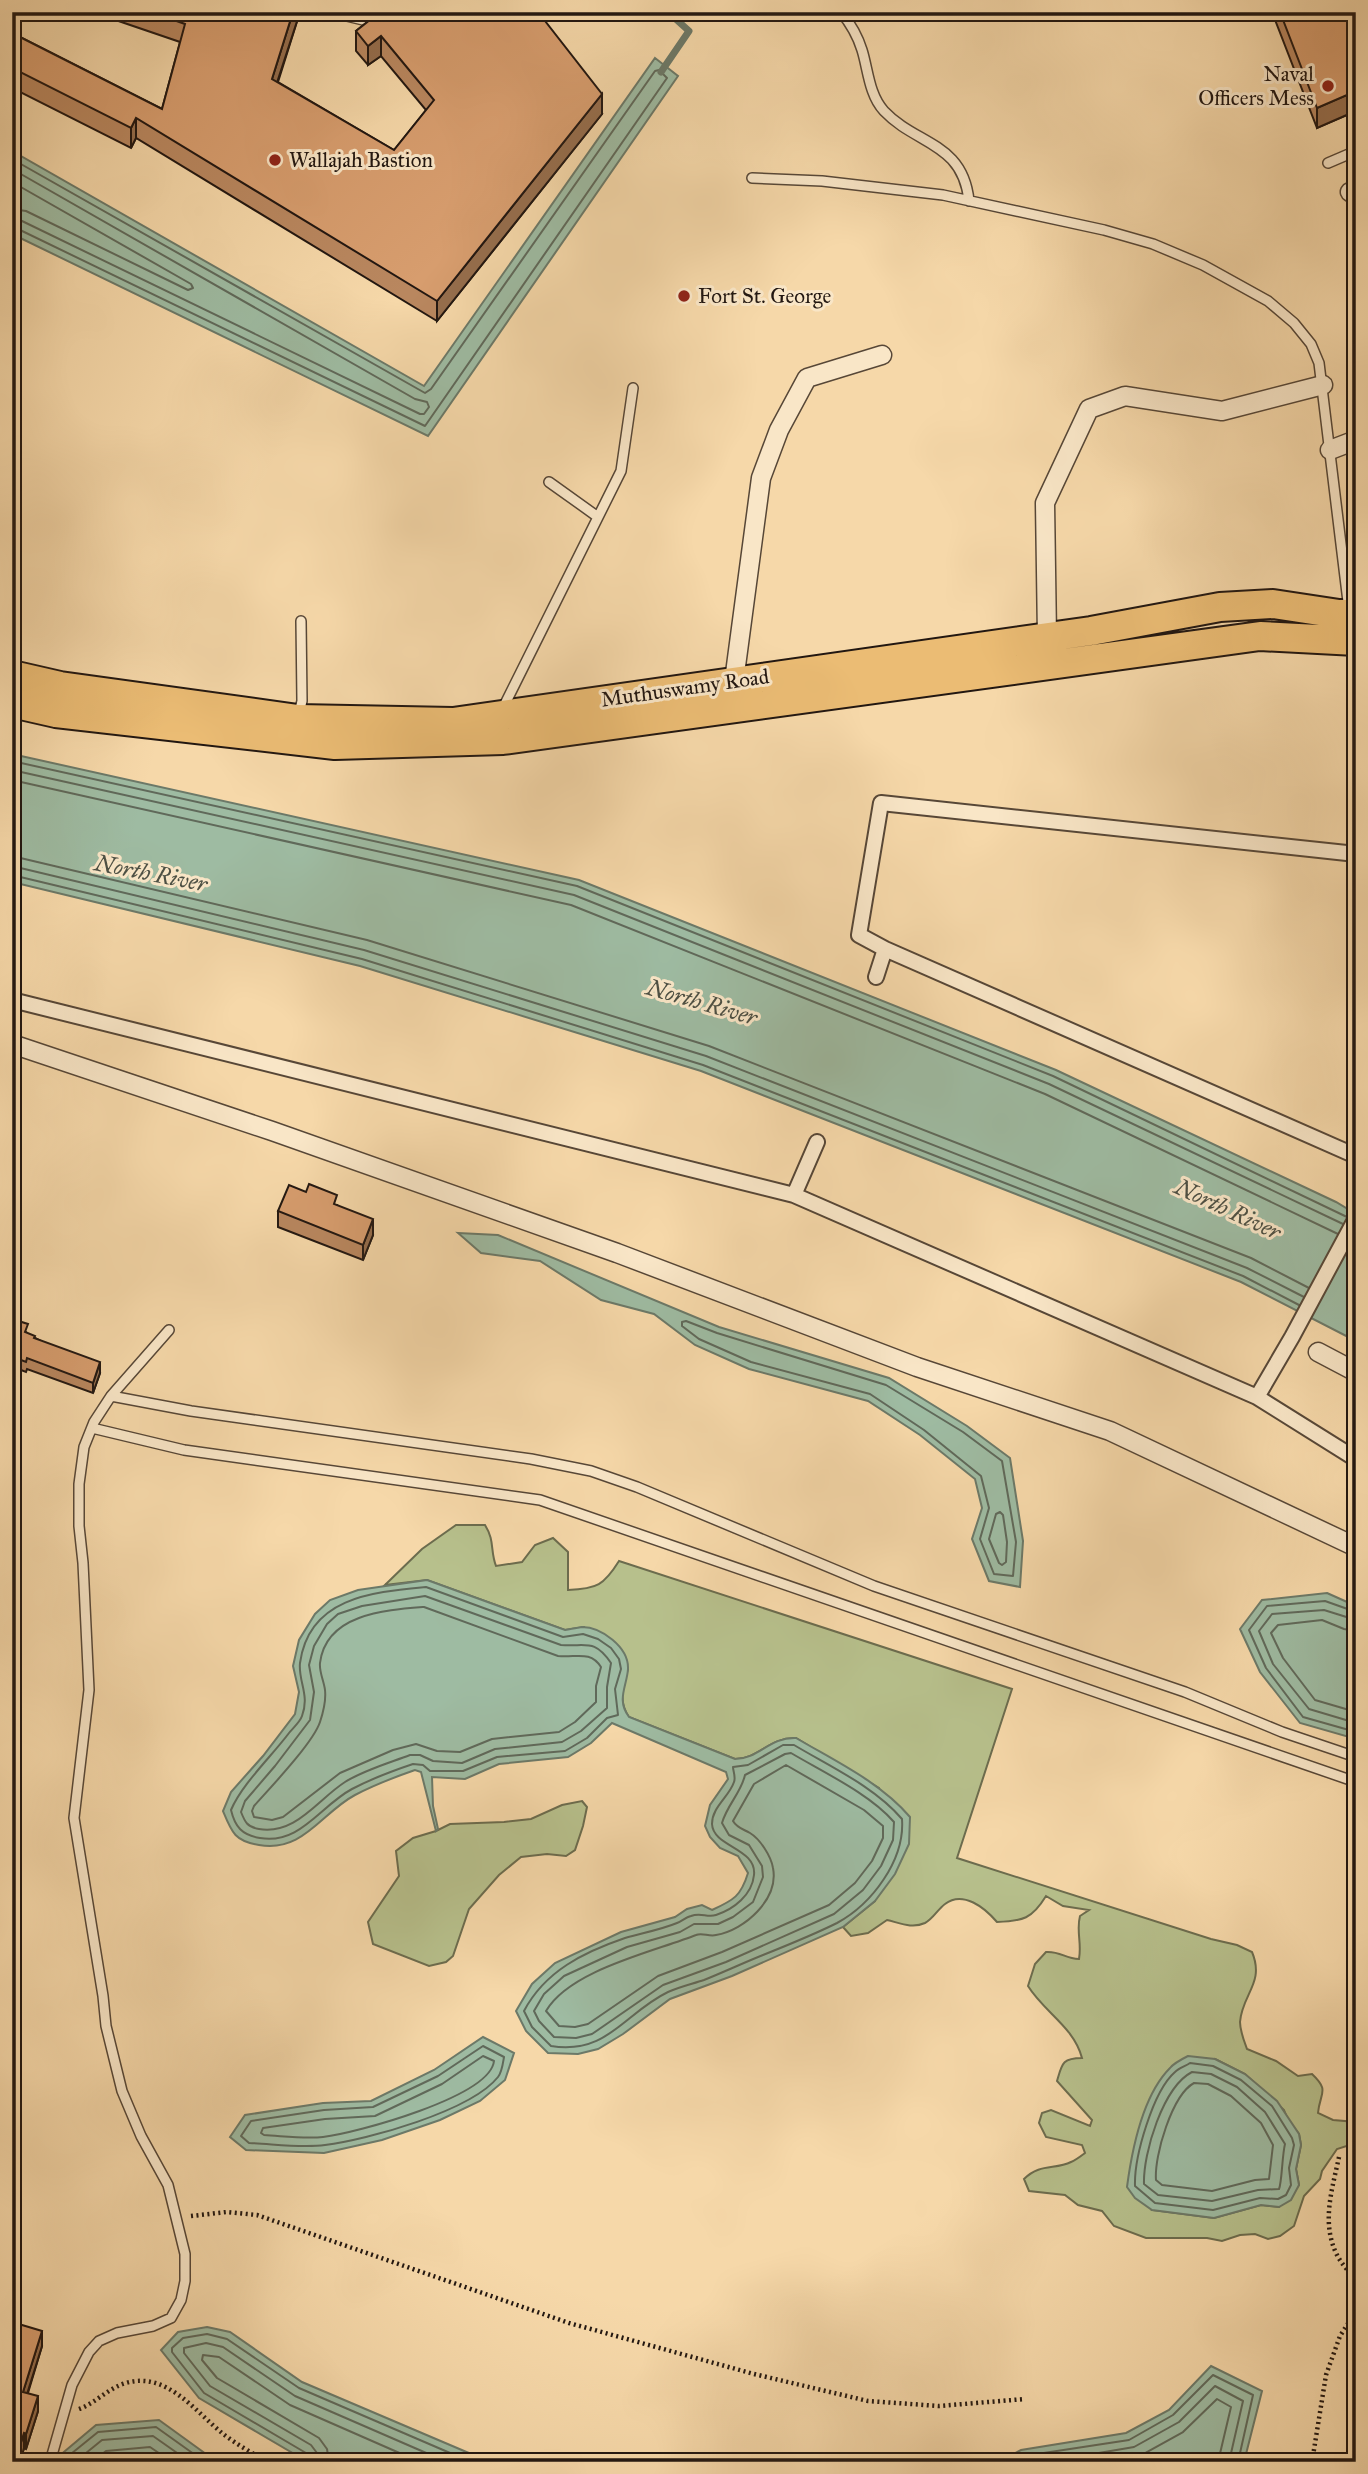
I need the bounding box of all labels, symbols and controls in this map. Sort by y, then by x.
place label: Naval Officers Mess [1198,61,1314,111]
marker: Naval Officers Mess [1320,78,1336,94]
place label: Wallajah Bastion [289,147,433,173]
marker: Wallajah Bastion [267,152,283,168]
place label: Fort St. George [698,283,832,309]
marker: Fort St. George [676,288,692,304]
street label: Muthuswamy Road [599,663,771,713]
water label: North River [90,848,211,898]
water label: North River [641,972,762,1032]
water label: North River [1169,1171,1287,1246]

